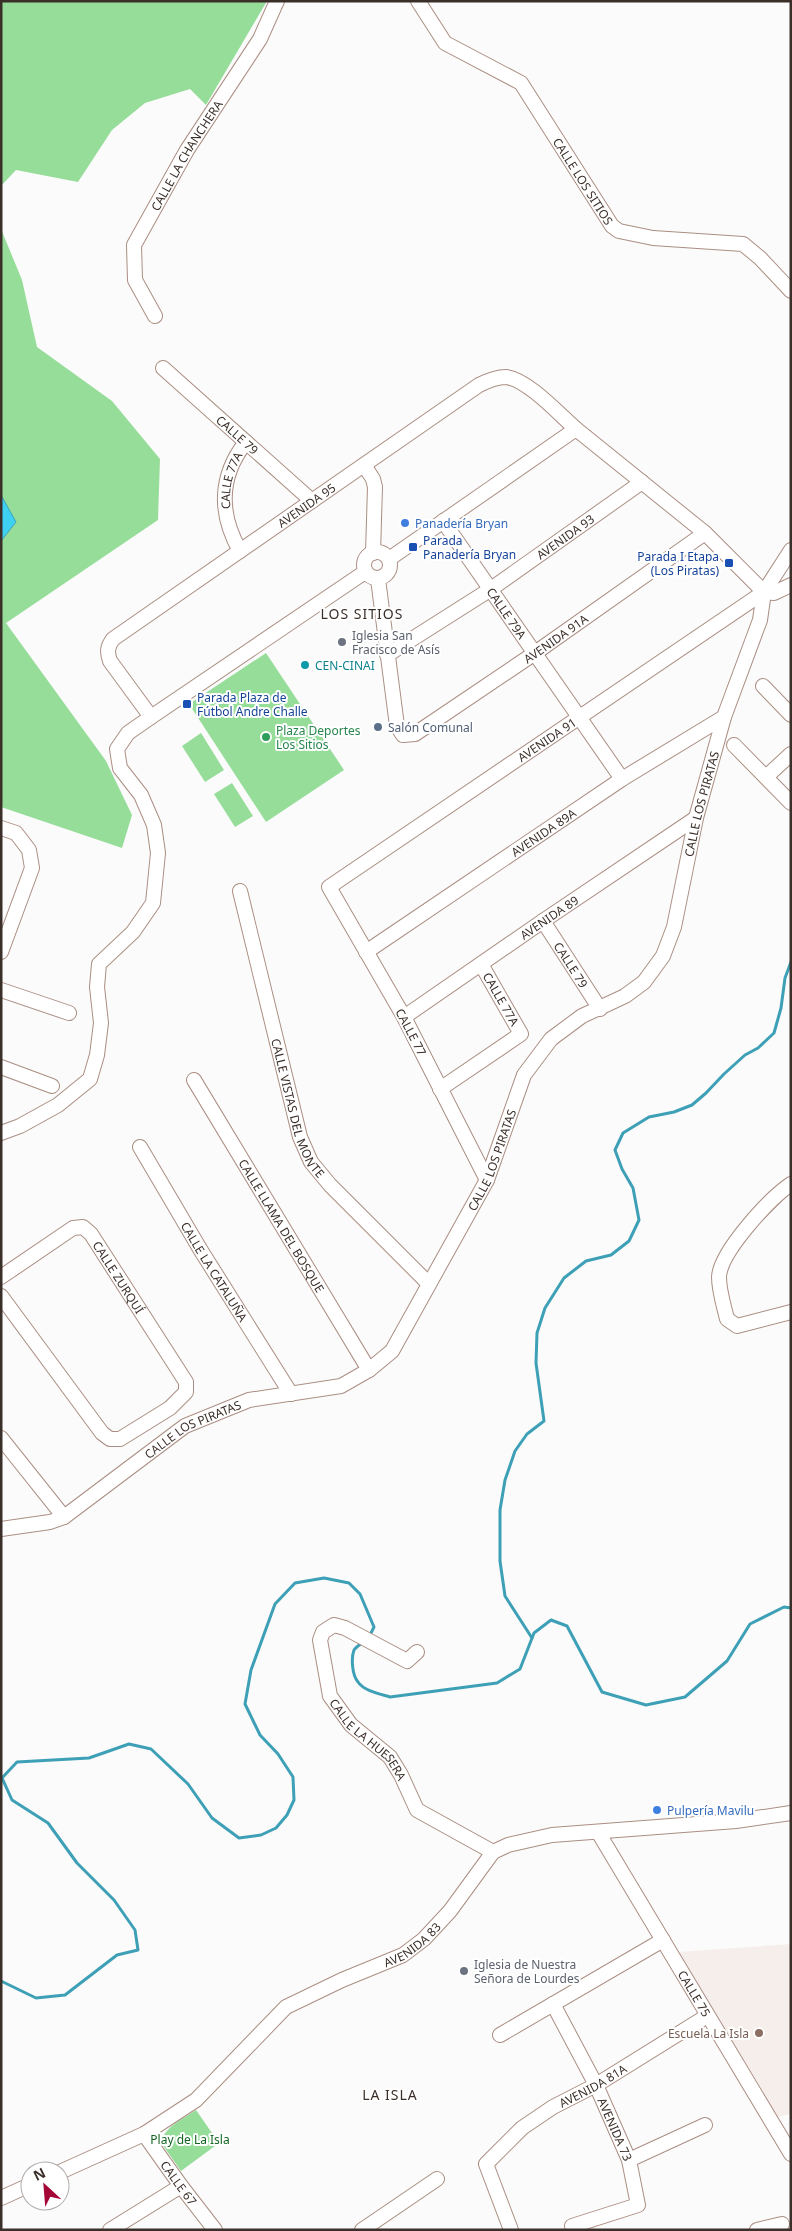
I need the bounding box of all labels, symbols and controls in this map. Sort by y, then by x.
street label: CALLE LA CHANCHERA [146,96,226,214]
street label: CALLE LOS SITIOS [549,134,618,228]
street label: CALLE 79 [213,411,263,458]
street label: CALLE 77A [216,448,246,510]
street label: AVENIDA 95 [274,479,339,531]
street label: AVENIDA 93 [533,510,598,563]
place label: Panadería Bryan [415,515,508,532]
marker: Panadería Bryan [399,517,411,529]
place label: Parada Panadería Bryan [423,532,516,563]
marker: Parada Panadería Bryan [407,541,419,553]
place label: Parada I Etapa (Los Piratas) [637,548,719,579]
marker: Parada I Etapa (Los Piratas) [723,557,735,569]
street label: CALLE 79A [483,584,531,642]
district label: LOS SITIOS [321,604,403,623]
street label: AVENIDA 91A [520,610,591,667]
place label: Iglesia San Fracisco de Asís [352,627,440,658]
marker: Iglesia San Fracisco de Asís [336,636,348,648]
place label: CEN-CINAI [315,657,375,674]
marker: CEN-CINAI [299,659,311,671]
place label: Parada Plaza de Fútbol Andre Challe [197,689,308,720]
marker: Parada Plaza de Fútbol Andre Challe [181,698,193,710]
street label: AVENIDA 91 [514,713,579,765]
place label: Salón Comunal [388,719,473,736]
marker: Salón Comunal [372,721,384,733]
place label: Plaza Deportes Los Sitios [276,722,361,753]
marker: Plaza Deportes Los Sitios [260,731,272,743]
street label: CALLE LOS PIRATAS [680,749,723,858]
street label: AVENIDA 89A [507,804,579,860]
street label: AVENIDA 89 [516,891,582,943]
street label: CALLE 79 [550,938,592,991]
street label: CALLE 77A [479,969,523,1029]
street label: CALLE 77 [391,1005,431,1059]
street label: CALLE VISTAS DEL MONTE [268,1036,329,1181]
street label: CALLE LOS PIRATAS [463,1106,520,1214]
street label: CALLE LLAMA DEL BOSQUE [235,1156,329,1295]
street label: CALLE LA CATALUÑA [177,1218,252,1325]
street label: CALLE ZURQUÍ [89,1238,148,1317]
street label: CALLE LOS PIRATAS [141,1396,244,1462]
street label: CALLE LA HUESERA [326,1695,411,1783]
place label: Pulpería Mavilu [667,1802,754,1819]
marker: Pulpería Mavilu [651,1804,663,1816]
street label: AVENIDA 83 [381,1918,444,1971]
place label: Iglesia de Nuestra Señora de Lourdes [474,1956,580,1987]
marker: Iglesia de Nuestra Señora de Lourdes [458,1965,470,1977]
street label: CALLE 75 [674,1967,715,2020]
place label: Escuela La Isla [668,2025,749,2042]
marker: Escuela La Isla [753,2027,765,2039]
street label: AVENIDA 81A [556,2060,630,2111]
district label: LA ISLA [362,2085,418,2104]
street label: AVENIDA 73 [594,2095,637,2164]
park label: Play de La Isla [150,2131,230,2148]
street label: CALLE 67 [157,2157,201,2209]
north arrow [20,2161,70,2211]
text: N [30,2163,48,2185]

